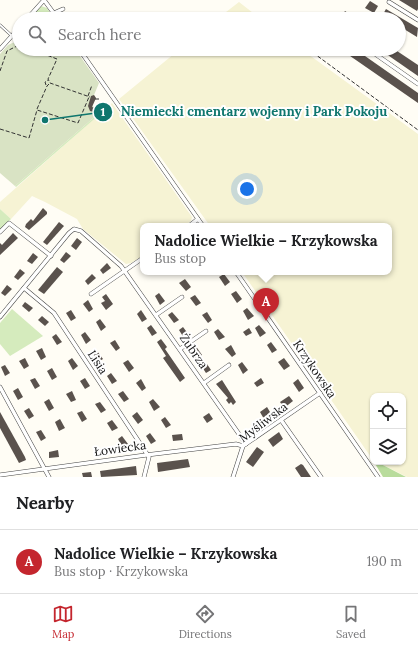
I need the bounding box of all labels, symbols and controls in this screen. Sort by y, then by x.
search box [12,12,406,56]
icon: search [26,23,48,45]
text: Search here [58,25,141,44]
callout: Niemiecki cmentarz wojenny i Park Pokoju [93,99,396,124]
text: Niemiecki cmentarz wojenny i Park Pokoju [121,103,387,120]
text: 1 [101,104,106,119]
your location [237,179,257,199]
popup [140,223,392,275]
text: Nadolice Wielkie – Krzykowska [154,231,378,250]
text: Bus stop [154,250,206,267]
pin: A [253,288,279,321]
street label: Żubrza [177,331,211,371]
street label: Krzykowska [290,337,340,401]
street label: Lisia [85,347,111,377]
map controls [370,393,406,465]
button: locate [370,393,406,429]
street label: Myśliwska [236,399,290,445]
button: layers [370,429,406,465]
street label: Łowiecka [93,437,147,459]
text: Nearby [16,492,74,514]
text: Nadolice Wielkie – Krzykowska [54,544,277,563]
text: A [25,553,33,570]
text: 190 m [367,553,402,570]
text: Bus stop · Krzykowska [54,563,188,580]
tab: Map [52,603,74,641]
tab: Directions [179,603,232,641]
tab: Saved [336,603,366,641]

